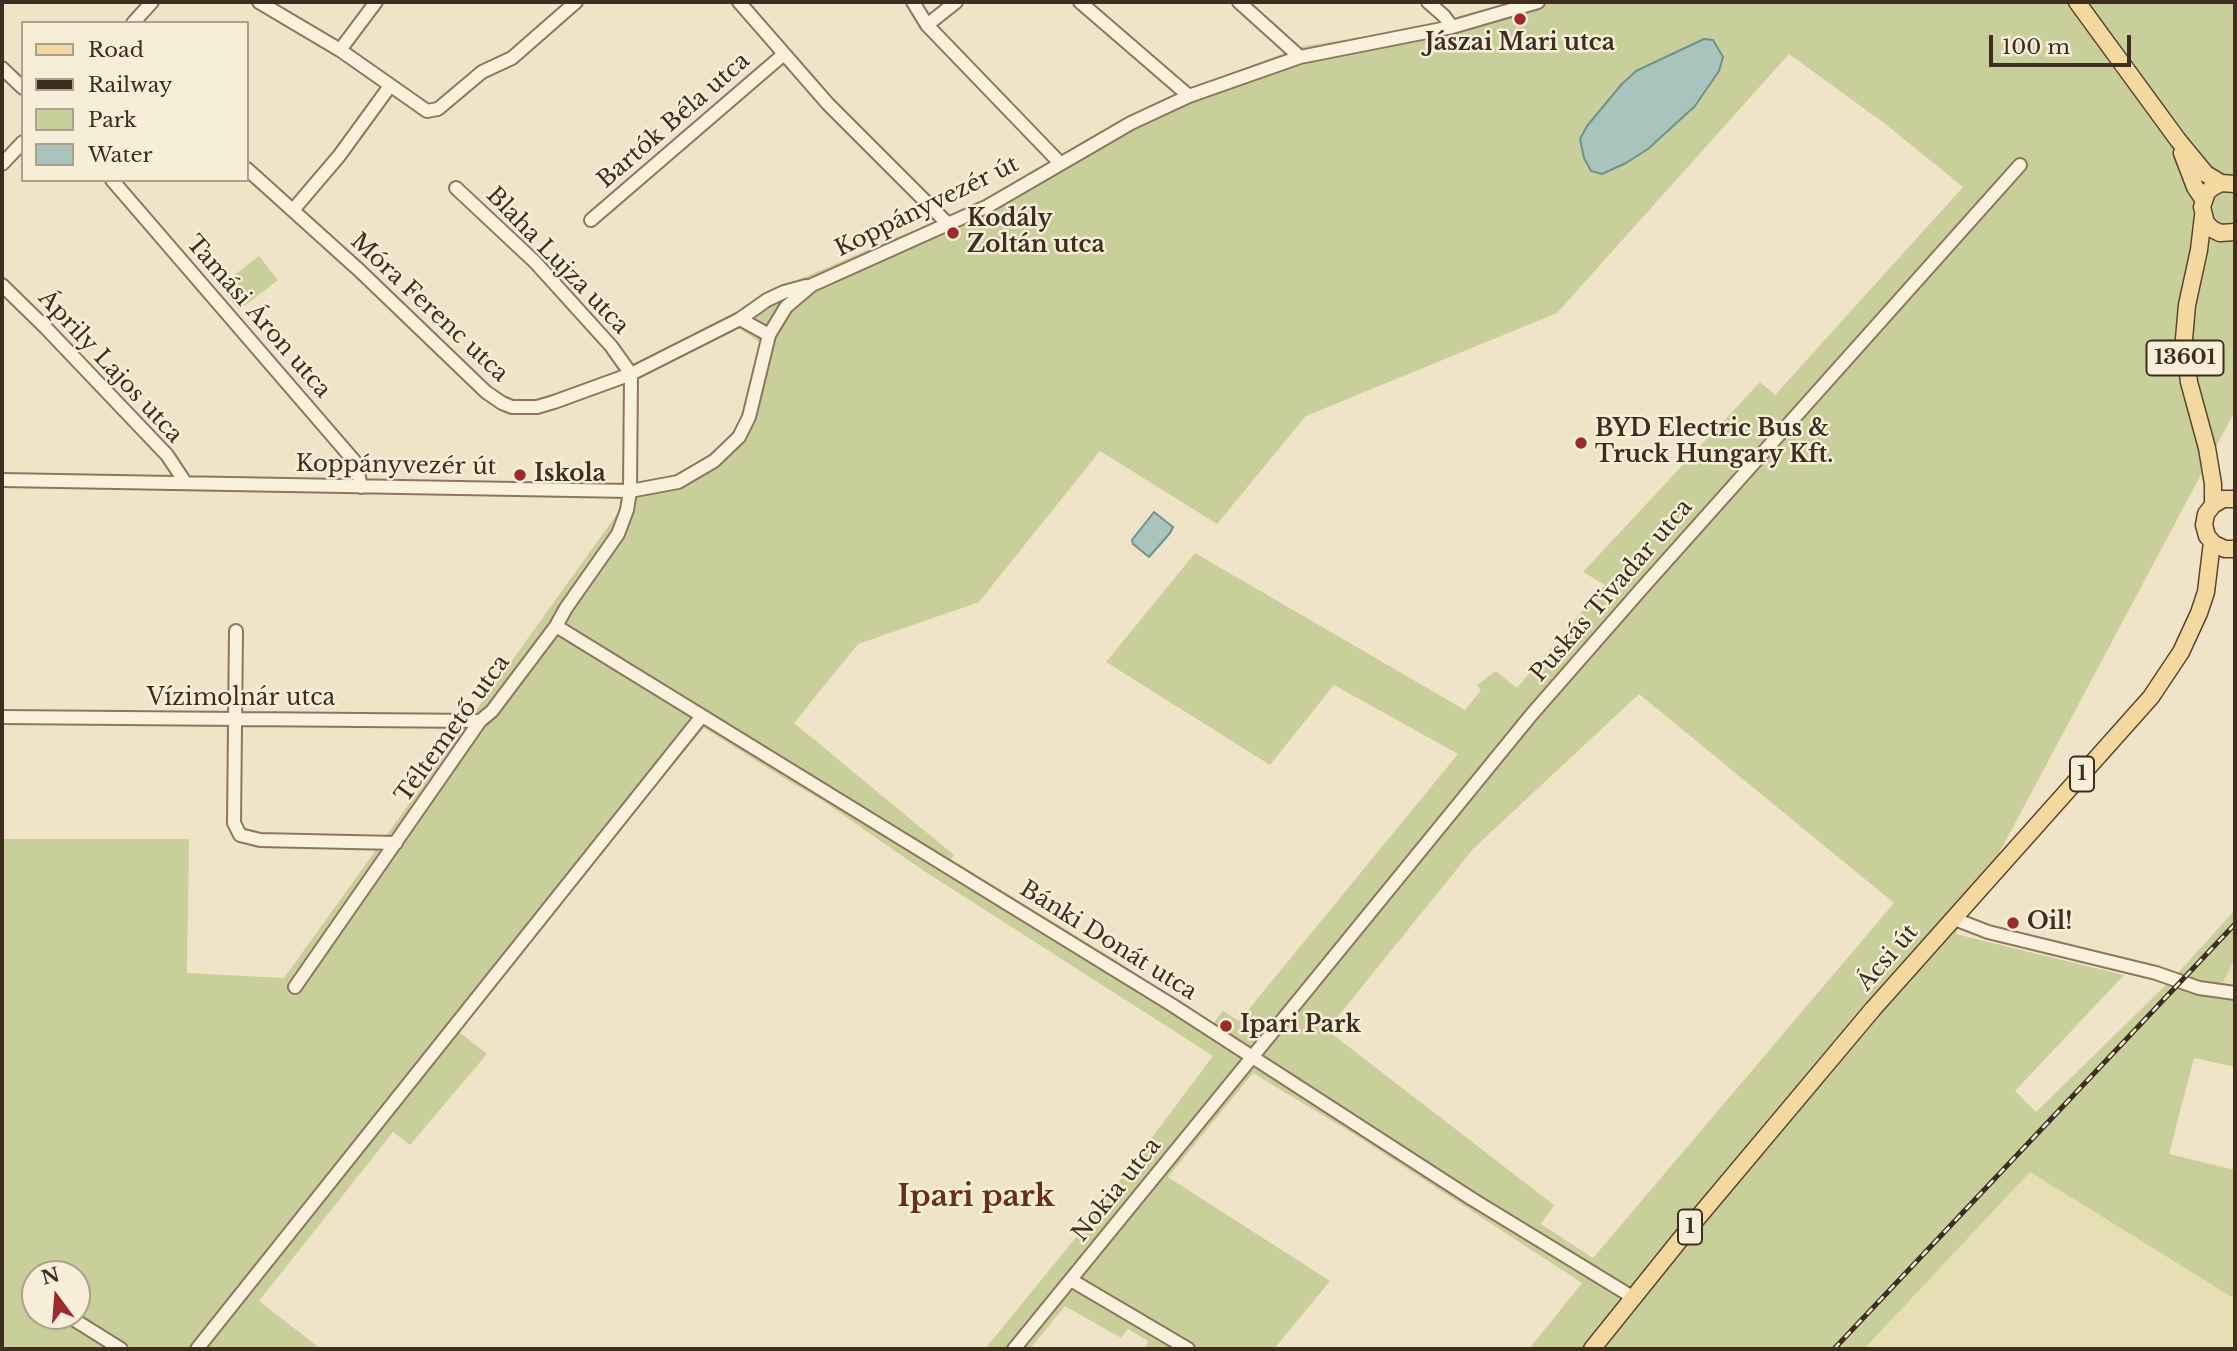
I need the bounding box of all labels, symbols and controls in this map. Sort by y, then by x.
marker: Jászai Mari utca [1512,11,1528,27]
legend [21,21,248,182]
scale bar [1992,21,2134,65]
place label: Jászai Mari utca [1425,30,1615,58]
text: 100 m [2002,34,2070,60]
text: Road [88,37,144,63]
street label: Bartók Béla utca [592,47,756,195]
text: Railway [88,72,172,98]
text: Park [88,107,137,133]
text: Water [88,142,152,168]
street label: Koppányvezér út [831,151,1023,263]
street label: Blaha Lujza utca [480,182,634,340]
place label: Kodály Zoltán utca [967,206,1105,260]
marker: Kodály Zoltán utca [945,225,961,241]
street label: Móra Ferenc utca [345,228,513,388]
street label: Tamási Áron utca [180,230,336,404]
street label: Áprily Lajos utca [32,285,188,449]
road number: 13601 [2146,340,2224,376]
place label: BYD Electric Bus & Truck Hungary Kft. [1595,416,1833,470]
marker: BYD Electric Bus & Truck Hungary Kft. [1573,435,1589,451]
street label: Koppányvezér út [295,450,497,482]
place label: Iskola [534,461,606,489]
marker: Iskola [512,467,528,483]
street label: Puskás Tivadar utca [1525,494,1699,688]
street label: Téltemető utca [390,650,516,808]
street label: Vízimolnár utca [147,685,335,713]
road number: 1 [2070,756,2094,792]
street label: Bánki Donát utca [1014,875,1202,1007]
place label: Oil! [2027,909,2072,937]
marker: Oil! [2005,915,2021,931]
street label: Ácsi út [1852,919,1924,997]
place label: Ipari Park [1240,1012,1361,1040]
marker: Ipari Park [1218,1018,1234,1034]
street label: Nokia utca [1067,1133,1167,1247]
district label: Ipari park [897,1180,1055,1216]
road number: 1 [1678,1210,1702,1244]
north arrow [21,1260,91,1330]
text: N [39,1263,62,1290]

